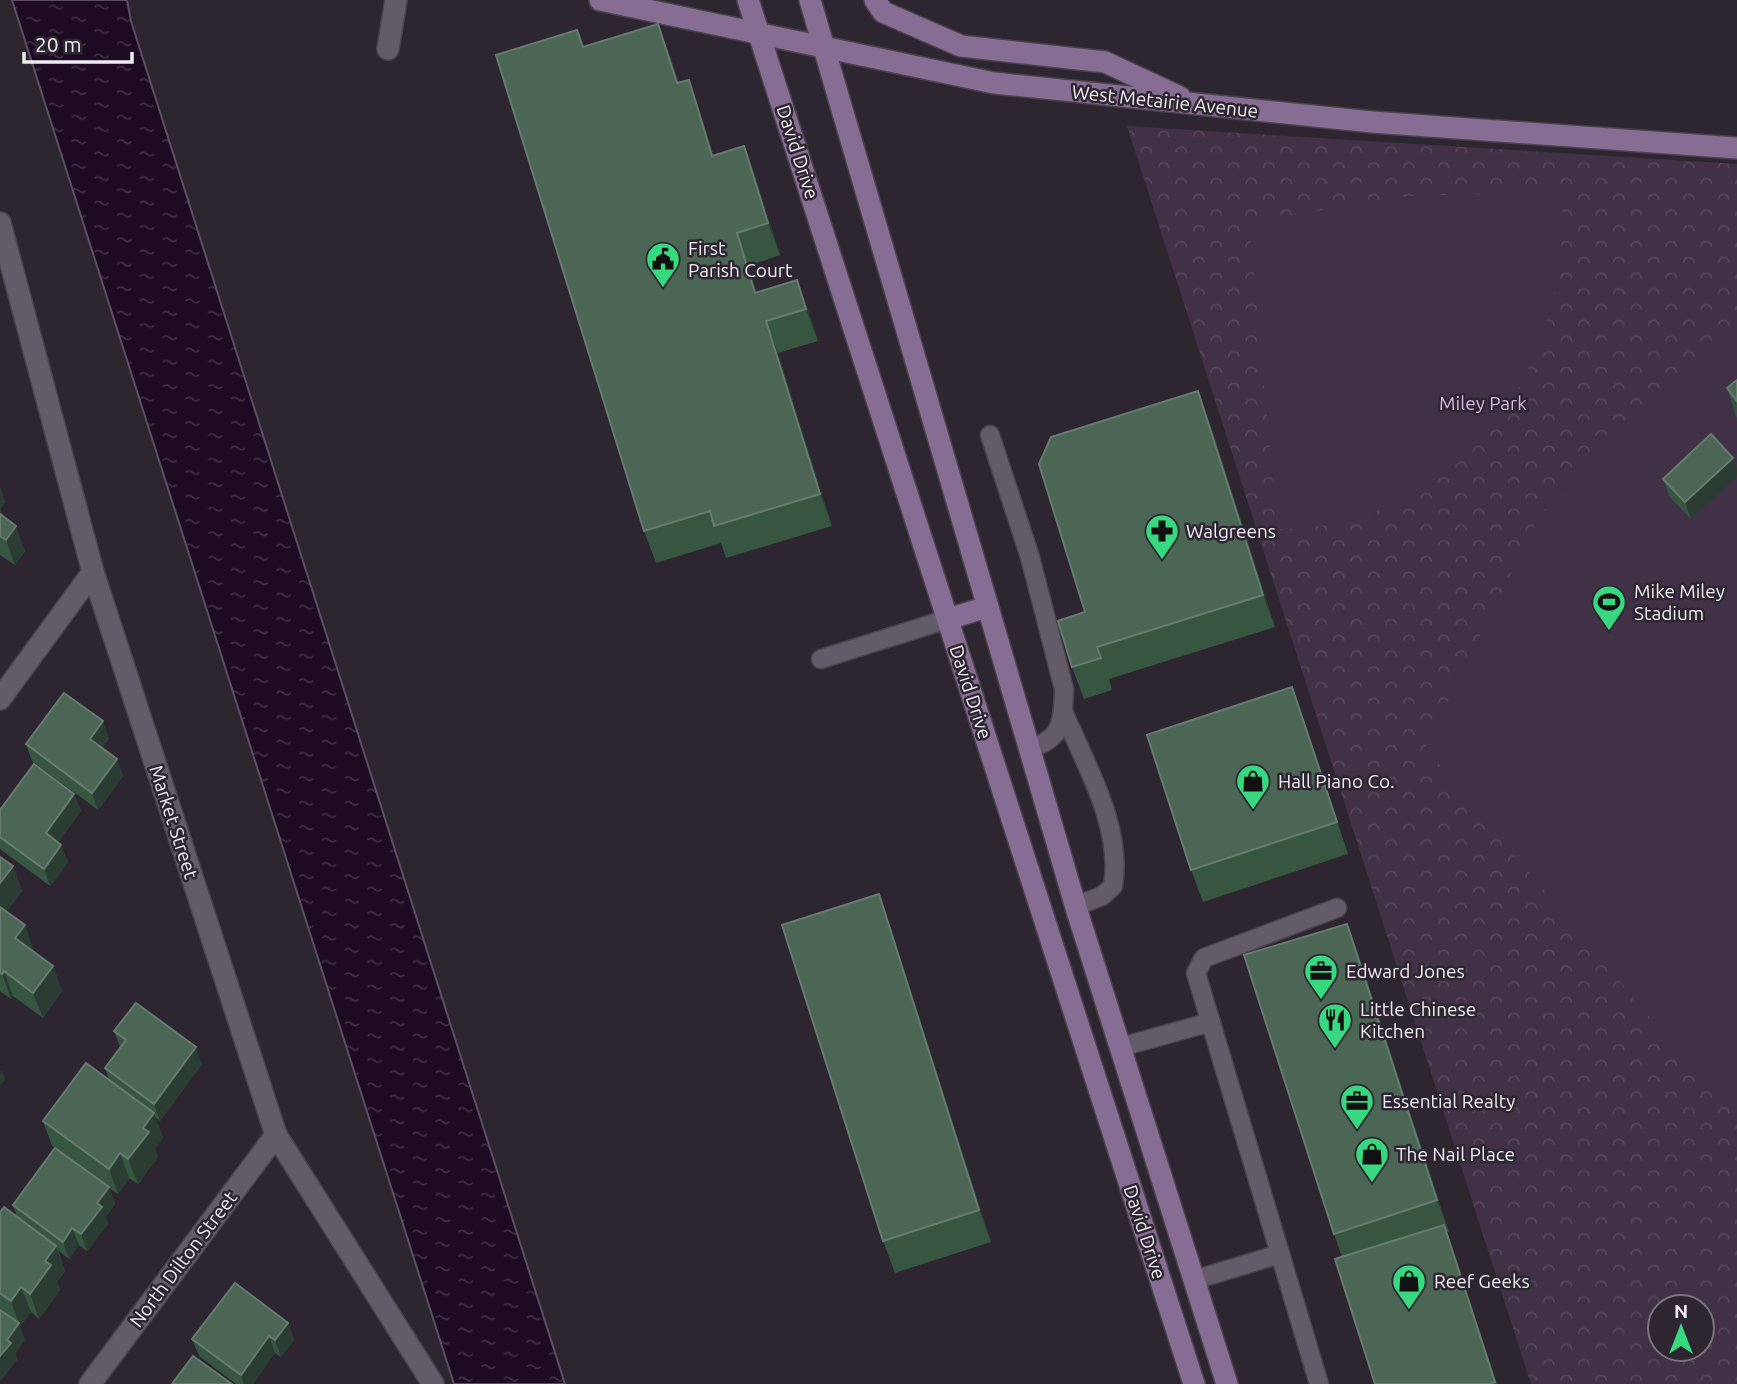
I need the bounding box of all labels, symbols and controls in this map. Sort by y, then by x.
scale bar [24,21,133,65]
text: 20 m [35,32,82,56]
street label: West Metairie Avenue [1071,80,1259,122]
street label: David Drive [772,102,824,202]
place label: First Parish Court [688,237,793,281]
public building icon: First Parish Court [644,240,682,289]
park label: Miley Park [1439,392,1527,414]
pharmacy icon: Walgreens [1143,512,1181,561]
place label: Walgreens [1186,520,1276,542]
place label: Mike Miley Stadium [1634,580,1725,624]
sports icon: Mike Miley Stadium [1590,583,1628,632]
street label: David Drive [945,642,997,742]
street label: Market Street [145,762,203,882]
shop icon: Hall Piano Co. [1234,762,1272,811]
place label: Hall Piano Co. [1278,770,1395,792]
office icon: Edward Jones [1302,952,1340,1001]
place label: Edward Jones [1346,960,1465,982]
place label: Little Chinese Kitchen [1360,998,1476,1042]
restaurant icon: Little Chinese Kitchen [1316,1001,1354,1050]
office icon: Essential Realty [1338,1082,1376,1131]
place label: Essential Realty [1382,1090,1515,1112]
shop icon: The Nail Place [1353,1135,1391,1184]
place label: The Nail Place [1396,1143,1515,1165]
street label: David Drive [1119,1182,1171,1282]
street label: North Dilton Street [125,1186,242,1331]
shop icon: Reef Geeks [1390,1262,1428,1311]
place label: Reef Geeks [1434,1270,1530,1292]
north arrow [1646,1293,1716,1363]
text: N [1674,1300,1688,1322]

